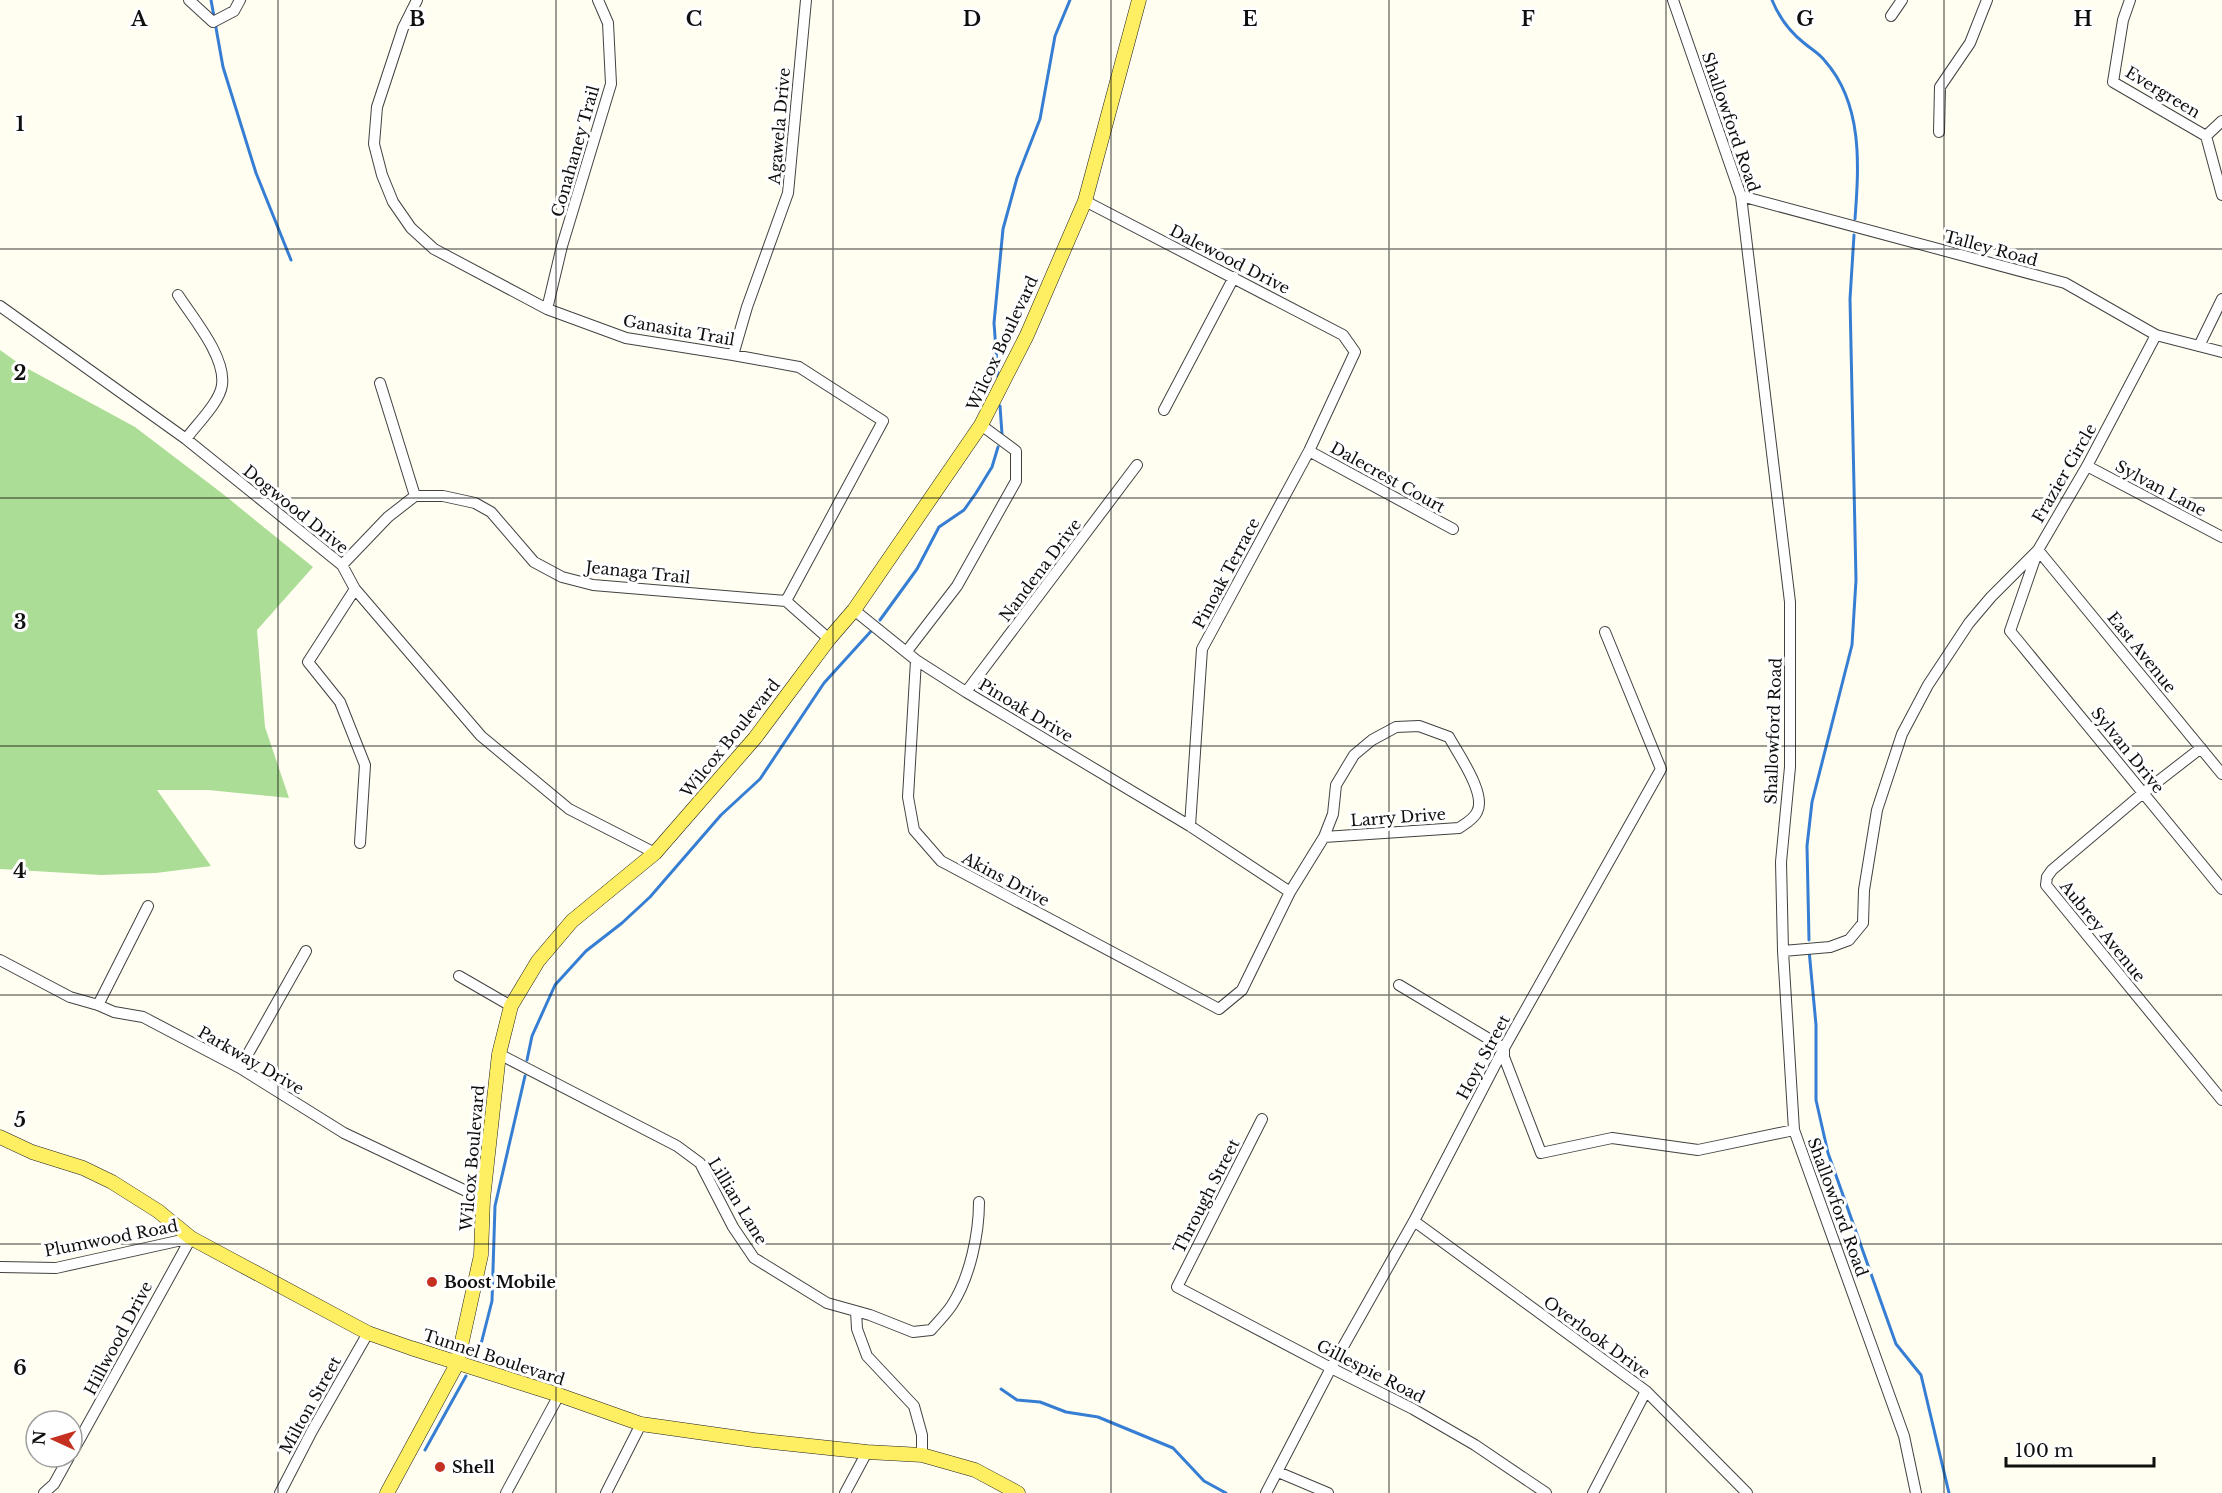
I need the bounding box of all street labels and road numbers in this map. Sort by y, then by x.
street label: Shallowford Road [1698,49,1764,195]
street label: Evergreen [2122,62,2204,122]
street label: Agawela Drive [764,67,794,186]
street label: Conahaney Trail [547,83,603,219]
street label: Dalewood Drive [1166,220,1294,298]
street label: Talley Road [1942,226,2040,270]
street label: Wilcox Boulevard [962,272,1042,415]
street label: Ganasita Trail [622,310,736,350]
street label: Frazier Circle [2028,420,2100,526]
street label: Dalecrest Court [1327,437,1449,517]
street label: Sylvan Lane [2112,456,2210,520]
street label: Dogwood Drive [239,460,353,558]
street label: Pinoak Terrace [1188,514,1264,632]
street label: Nandena Drive [995,515,1085,625]
street label: Jeanaga Trail [583,556,691,587]
street label: East Avenue [2103,607,2181,697]
street label: Shallowford Road [1760,657,1786,805]
street label: Pinoak Drive [975,674,1077,746]
street label: Wilcox Boulevard [676,675,784,802]
street label: Sylvan Drive [2087,703,2169,797]
street label: Larry Drive [1350,804,1446,830]
street label: Akins Drive [958,847,1053,910]
street label: Aubrey Avenue [2055,876,2150,986]
street label: Hoyt Street [1452,1011,1514,1103]
street label: Parkway Drive [194,1022,308,1098]
street label: Wilcox Boulevard [456,1084,488,1233]
street label: Through Street [1169,1135,1243,1257]
street label: Shallowford Road [1804,1135,1873,1280]
street label: Lillian Lane [704,1154,772,1248]
street label: Plumwood Road [42,1215,180,1261]
street label: Hillwood Drive [80,1278,156,1398]
street label: Overlook Drive [1540,1291,1654,1383]
street label: Tunnel Boulevard [421,1325,568,1389]
street label: Gillespie Road [1314,1335,1429,1407]
street label: Milton Street [275,1353,345,1457]

